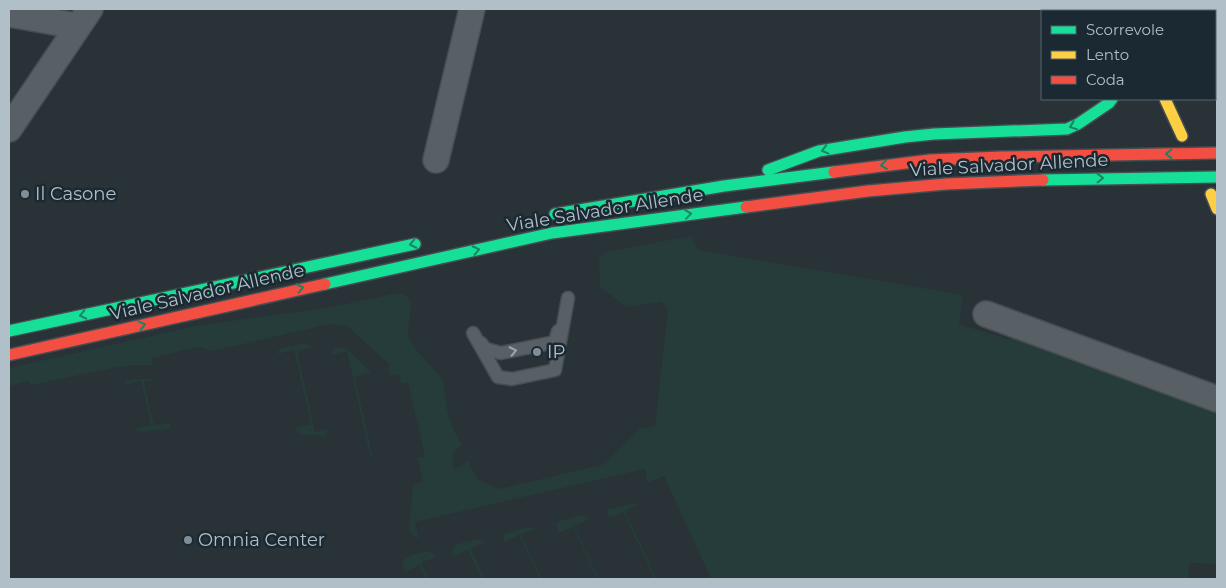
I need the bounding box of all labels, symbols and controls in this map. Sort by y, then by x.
legend [1041,10,1216,100]
text: Scorrevole [1086,20,1164,39]
text: Lento [1086,45,1129,64]
text: Coda [1086,70,1125,89]
one-way arrow [1069,120,1078,130]
one-way arrow [820,144,829,155]
street label: Viale Salvador Allende [909,149,1109,181]
one-way arrow [1164,149,1172,159]
one-way arrow [880,159,888,170]
one-way arrow [1096,173,1104,184]
place label: Il Casone [35,183,116,205]
street label: Viale Salvador Allende [505,184,705,236]
marker: Il Casone [19,188,31,200]
one-way arrow [684,209,692,220]
one-way arrow [409,238,418,249]
one-way arrow [471,245,480,256]
street label: Viale Salvador Allende [108,259,306,325]
one-way arrow [296,284,304,294]
one-way arrow [79,309,88,320]
one-way arrow [137,320,146,331]
place label: IP [547,341,565,363]
one-way arrow [509,346,518,357]
marker: IP [531,346,543,358]
place label: Omnia Center [198,529,325,551]
marker: Omnia Center [182,534,194,546]

